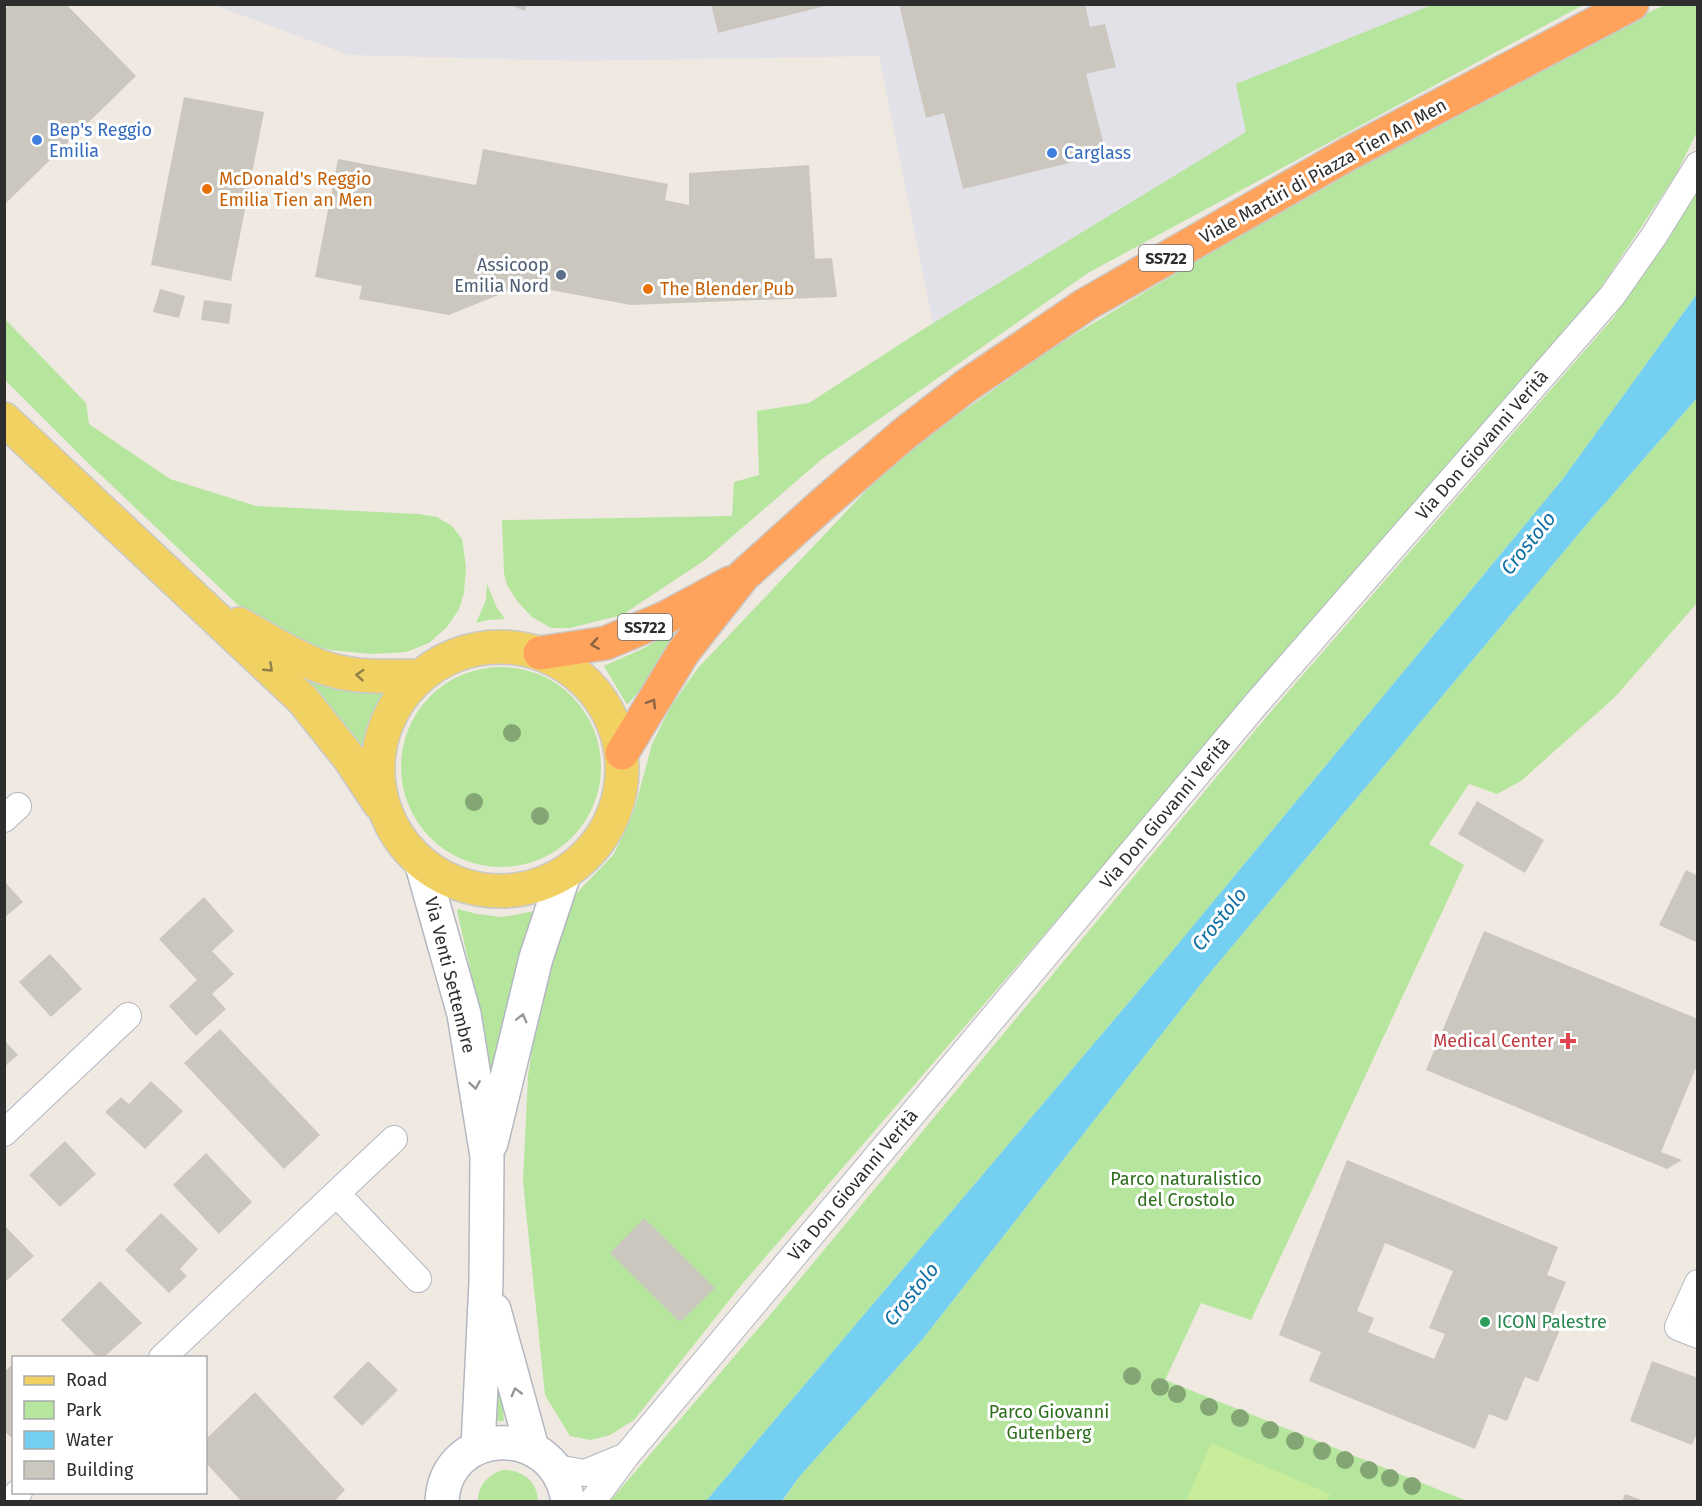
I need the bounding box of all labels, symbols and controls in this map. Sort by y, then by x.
street label: Viale Martiri di Piazza Tien An Men [1196,94,1450,248]
place label: Bep's Reggio Emilia [49,119,152,162]
marker: Bep's Reggio Emilia [30,133,44,147]
place label: Carglass [1064,142,1131,164]
marker: Carglass [1045,146,1059,160]
place label: McDonald's Reggio Emilia Tien an Men [219,168,373,211]
marker: McDonald's Reggio Emilia Tien an Men [200,182,214,196]
road number: SS722 [1139,245,1193,271]
place label: Assicoop Emilia Nord [454,254,549,297]
marker: Assicoop Emilia Nord [554,268,568,282]
place label: The Blender Pub [660,278,794,300]
marker: The Blender Pub [641,282,655,296]
street label: Via Don Giovanni Verità [1411,366,1553,524]
water label: Crostolo [1495,507,1561,579]
road number: SS722 [618,614,672,640]
one-way arrow [590,638,599,650]
one-way arrow [262,661,272,672]
one-way arrow [356,668,365,681]
one-way arrow [645,699,657,709]
street label: Via Don Giovanni Verità [1095,733,1235,893]
water label: Crostolo [1186,883,1252,955]
street label: Via Venti Settembre [420,895,480,1055]
one-way arrow [514,1013,527,1023]
place label: Medical Center [1433,1030,1554,1052]
marker: Medical Center [1559,1032,1577,1050]
one-way arrow [469,1080,481,1090]
street label: Via Don Giovanni Verità [783,1105,923,1265]
park label: Parco naturalistico del Crostolo [1110,1168,1262,1211]
water label: Crostolo [878,1258,944,1330]
place label: ICON Palestre [1497,1311,1607,1333]
marker: ICON Palestre [1478,1315,1492,1329]
legend [12,1356,207,1494]
text: Road [66,1369,108,1391]
one-way arrow [511,1387,523,1398]
text: Park [66,1399,102,1421]
park label: Parco Giovanni Gutenberg [989,1401,1109,1444]
text: Water [66,1429,113,1451]
text: Building [66,1459,134,1481]

